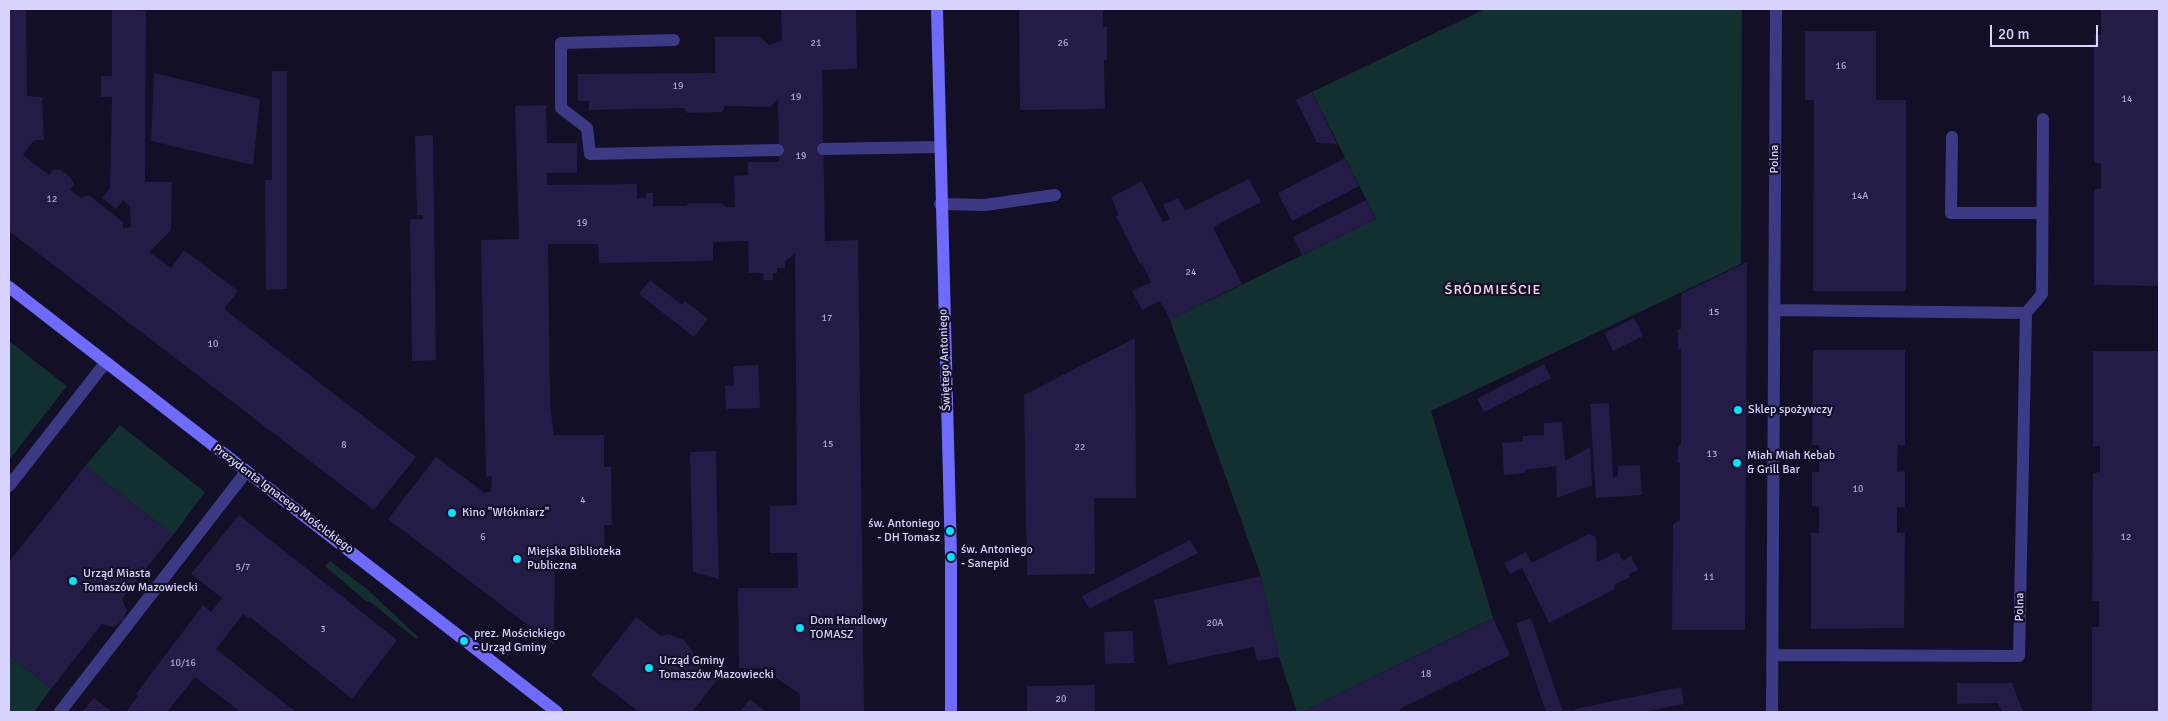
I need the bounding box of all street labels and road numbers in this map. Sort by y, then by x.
street label: Polna [1768,145,1782,173]
street label: Świętego Antoniego [936,309,954,411]
street label: Prezydenta Ignacego Mościckiego [210,441,356,557]
street label: Polna [2013,592,2027,622]

